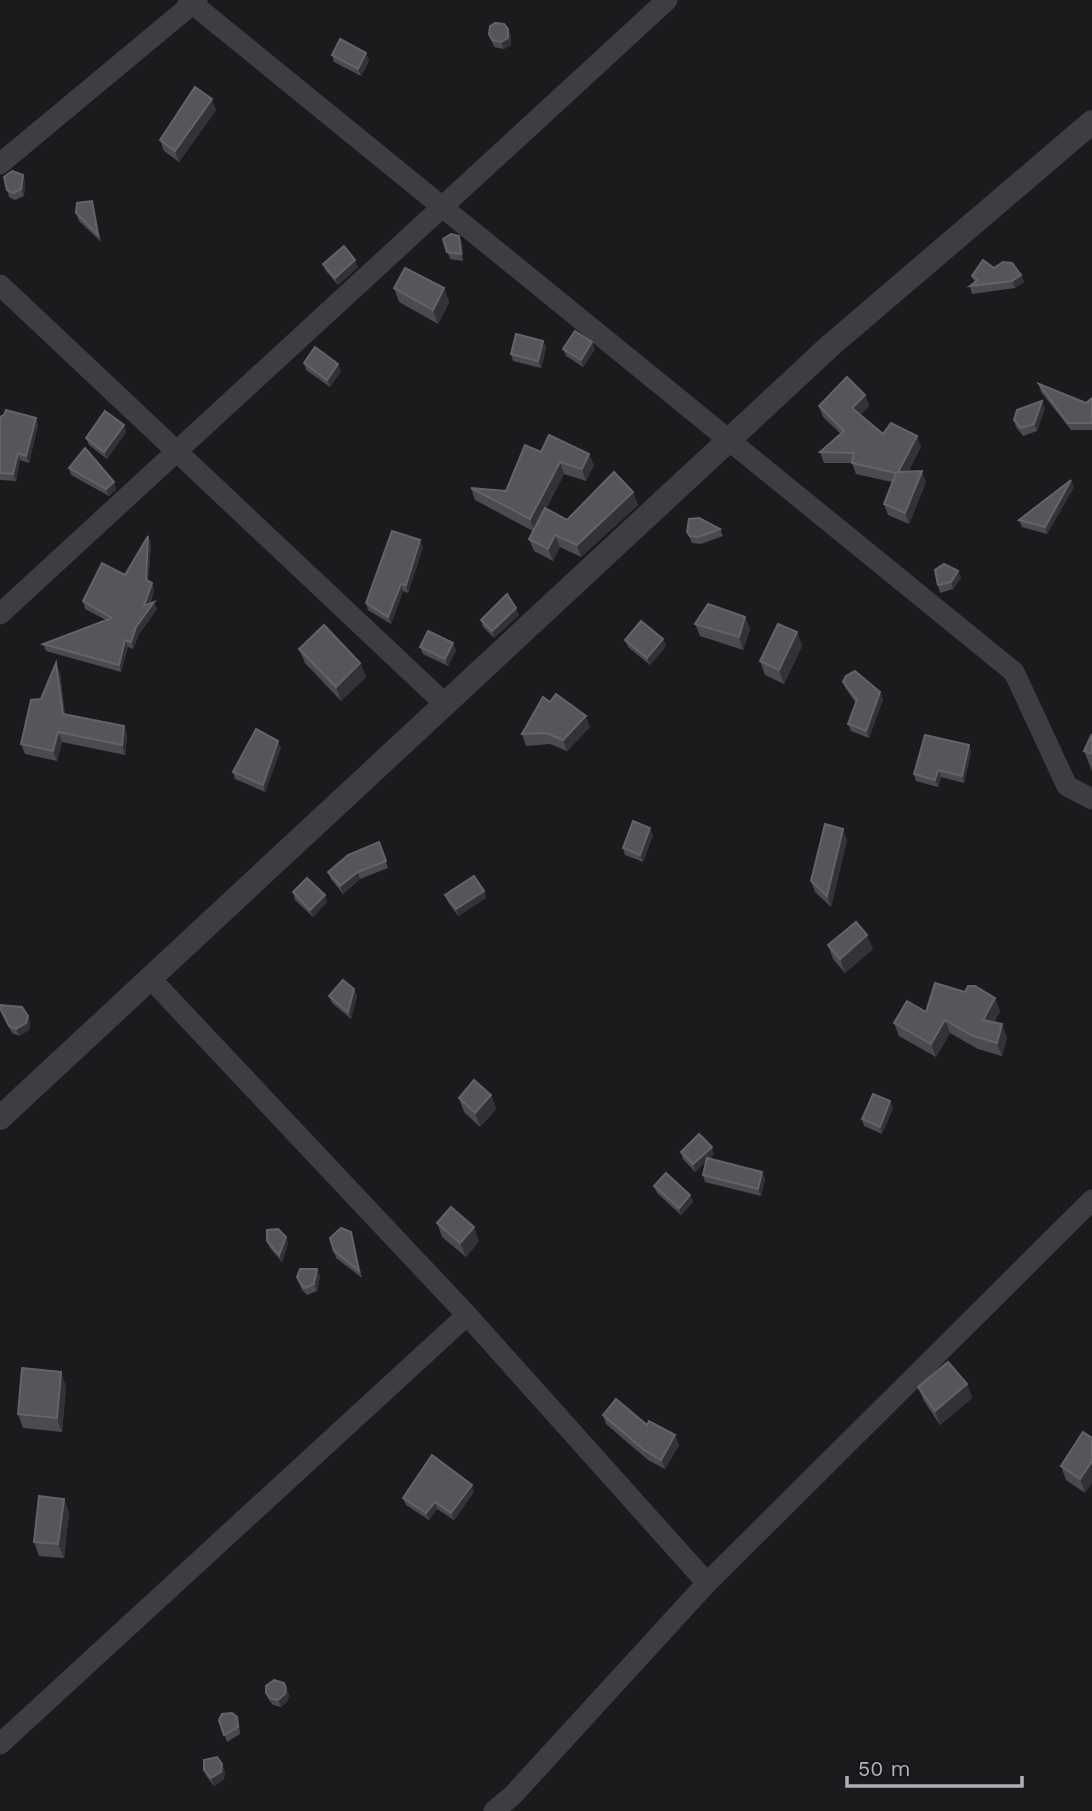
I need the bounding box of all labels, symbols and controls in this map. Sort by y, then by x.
scale bar [847,1744,1022,1788]
text: 50 m [858,1756,910,1781]

